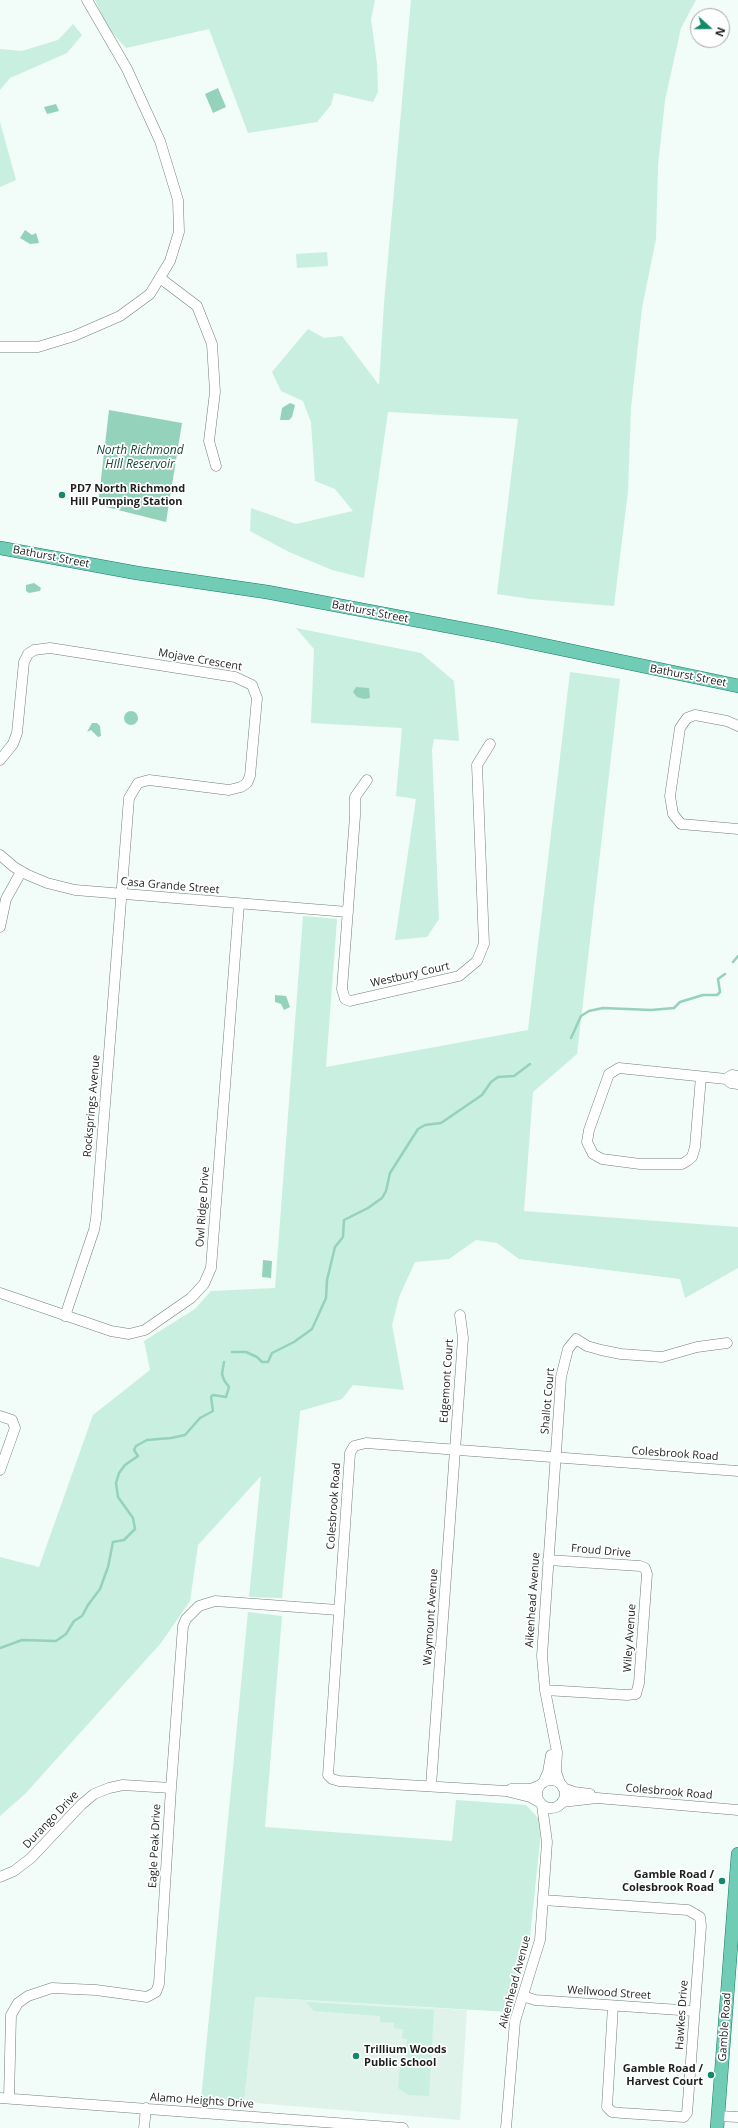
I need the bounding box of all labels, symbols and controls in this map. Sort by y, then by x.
north arrow [690,8,730,48]
text: N [712,25,729,39]
water label: North Richmond HIll Reservoir [96,444,184,472]
place label: PD7 North Richmond Hill Pumping Station [70,482,185,508]
marker: PD7 North Richmond Hill Pumping Station [57,490,67,500]
street label: Bathurst Street [12,543,90,571]
street label: Bathurst Street [331,598,409,626]
street label: Mojave Crescent [157,646,243,674]
street label: Bathurst Street [649,662,727,690]
street label: Casa Grande Street [120,875,220,897]
street label: Westbury Court [369,960,451,990]
street label: Rocksprings Avenue [81,1054,103,1158]
street label: Owl Ridge Drive [194,1166,212,1248]
street label: Edgemont Court [437,1339,457,1423]
street label: Shallot Court [539,1367,557,1435]
street label: Colesbrook Road [631,1444,719,1464]
street label: Colesbrook Road [324,1462,344,1550]
street label: Froud Drive [571,1542,631,1560]
street label: Aikenhead Avenue [523,1552,543,1648]
street label: Waymount Avenue [421,1568,441,1666]
street label: Wiley Avenue [621,1603,639,1673]
street label: Colesbrook Road [625,1782,713,1802]
street label: Durango Drive [20,1789,82,1851]
street label: Eagle Peak Drive [146,1803,164,1889]
place label: Gamble Road / Colesbrook Road [622,1868,714,1894]
marker: Gamble Road / Colesbrook Road [717,1876,727,1886]
street label: Aikenhead Avenue [496,1934,534,2030]
street label: Hawkes Drive [673,1980,691,2050]
street label: Wellwood Street [567,1983,651,2003]
street label: Gamble Road [716,1992,734,2062]
place label: Trillium Woods Public School [364,2043,446,2069]
marker: Trillium Woods Public School [351,2051,361,2061]
place label: Gamble Road / Harvest Court [623,2062,703,2088]
marker: Gamble Road / Harvest Court [706,2070,716,2080]
street label: Alamo Heights Drive [150,2091,254,2111]

